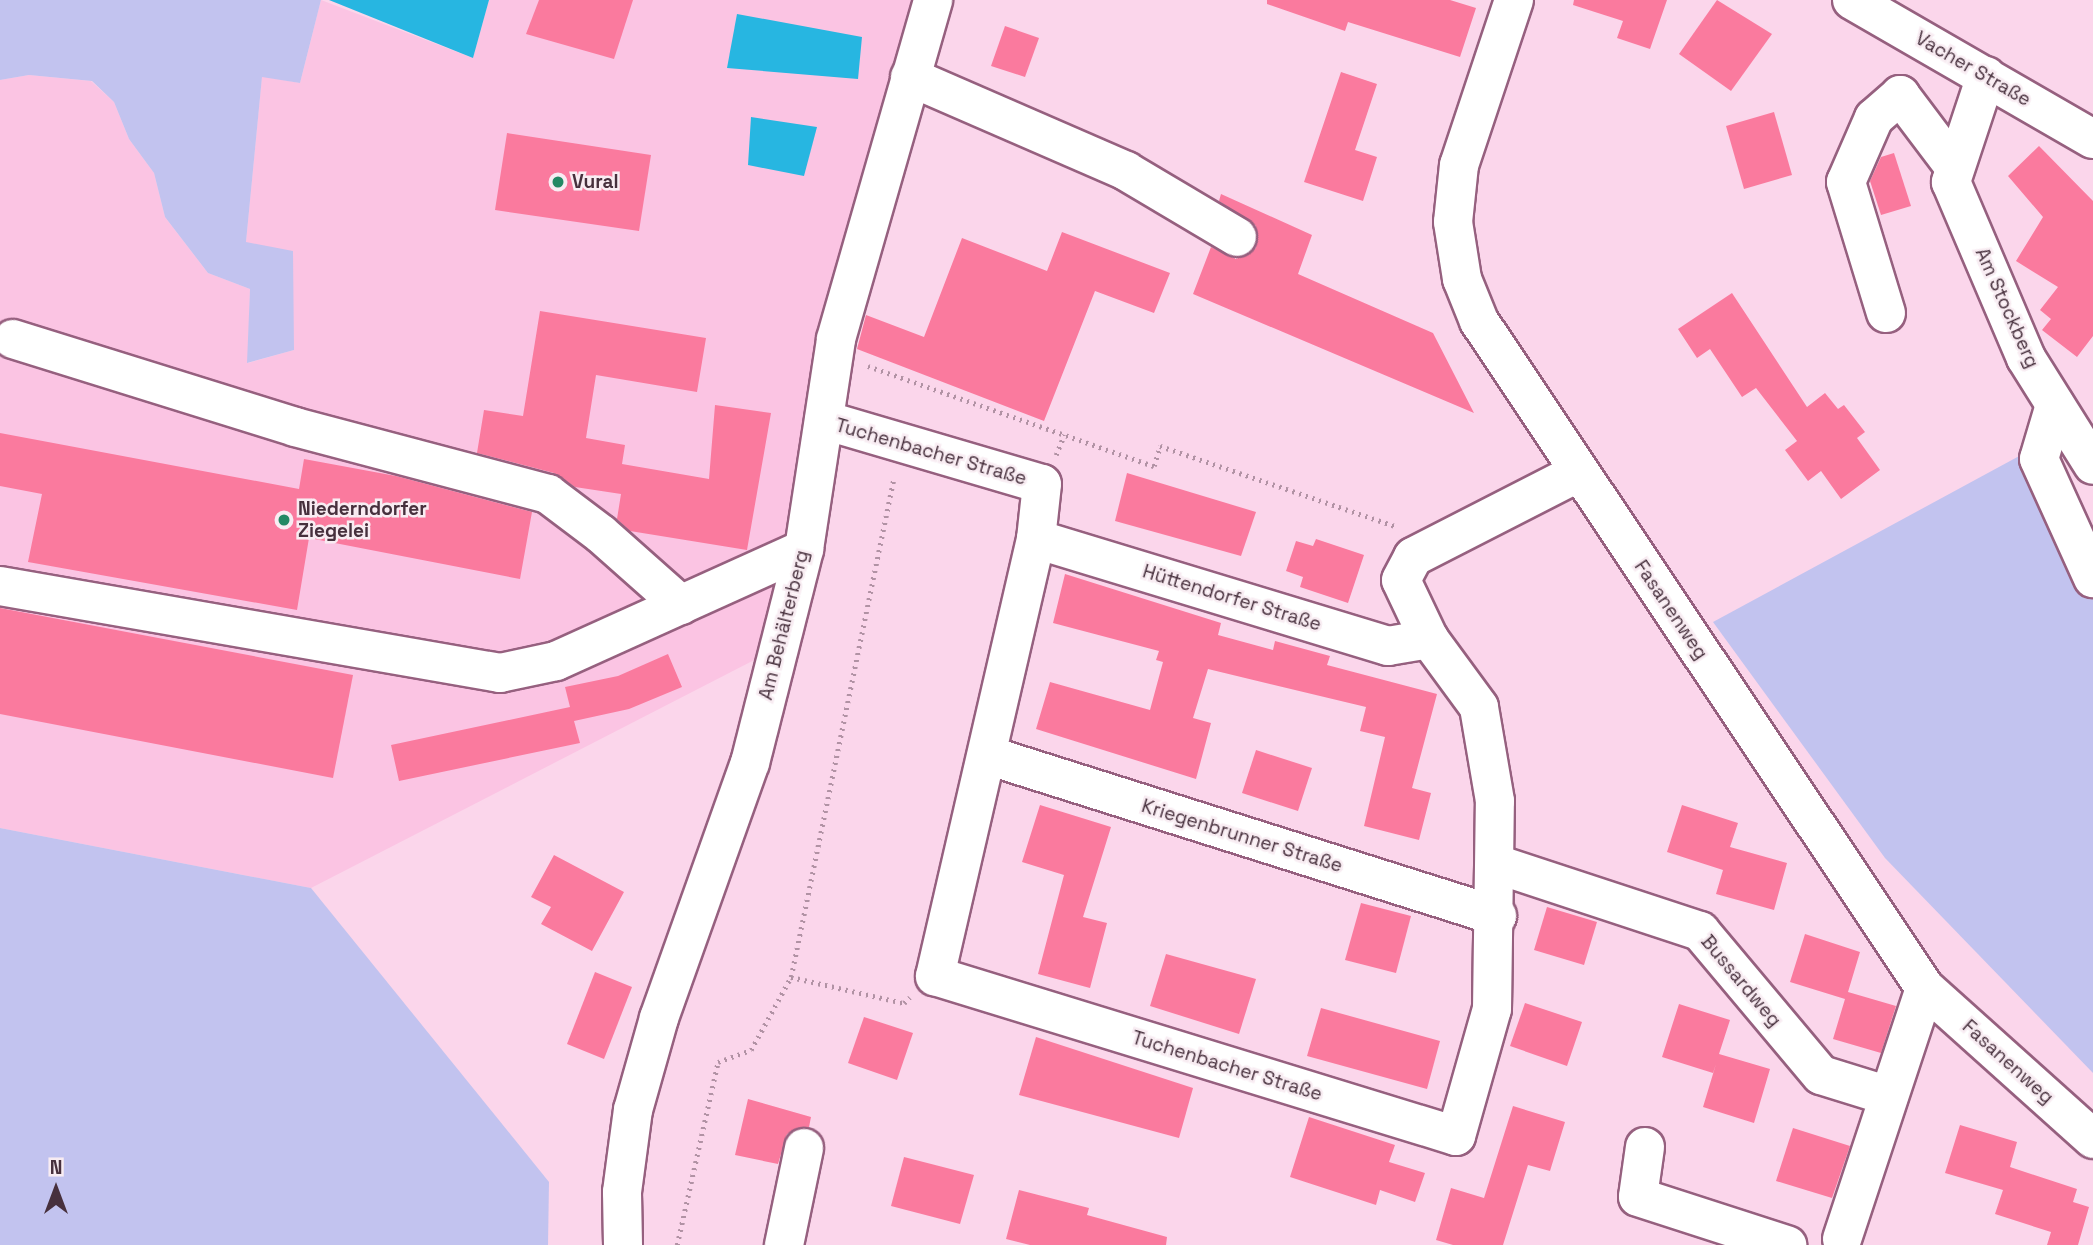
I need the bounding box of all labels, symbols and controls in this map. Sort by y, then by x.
street label: Vacher Straße [1911,27,2035,111]
place label: Vural [572,171,619,193]
marker: Vural [550,174,566,190]
street label: Am Stockberg [1970,244,2044,372]
street label: Tuchenbacher Straße [833,414,1029,490]
place label: Niederndorfer Ziegelei [298,498,427,542]
marker: Niederndorfer Ziegelei [276,512,292,528]
street label: Am Behälterberg [754,548,814,702]
street label: Fasanenweg [1629,556,1713,664]
street label: Hüttendorfer Straße [1140,560,1324,636]
street label: Kriegenbrunner Straße [1139,795,1345,877]
street label: Bussardweg [1696,931,1786,1031]
street label: Fasanenweg [1958,1015,2058,1109]
street label: Tuchenbacher Straße [1129,1026,1325,1106]
north arrow [21,1154,91,1224]
text: N [50,1155,62,1180]

